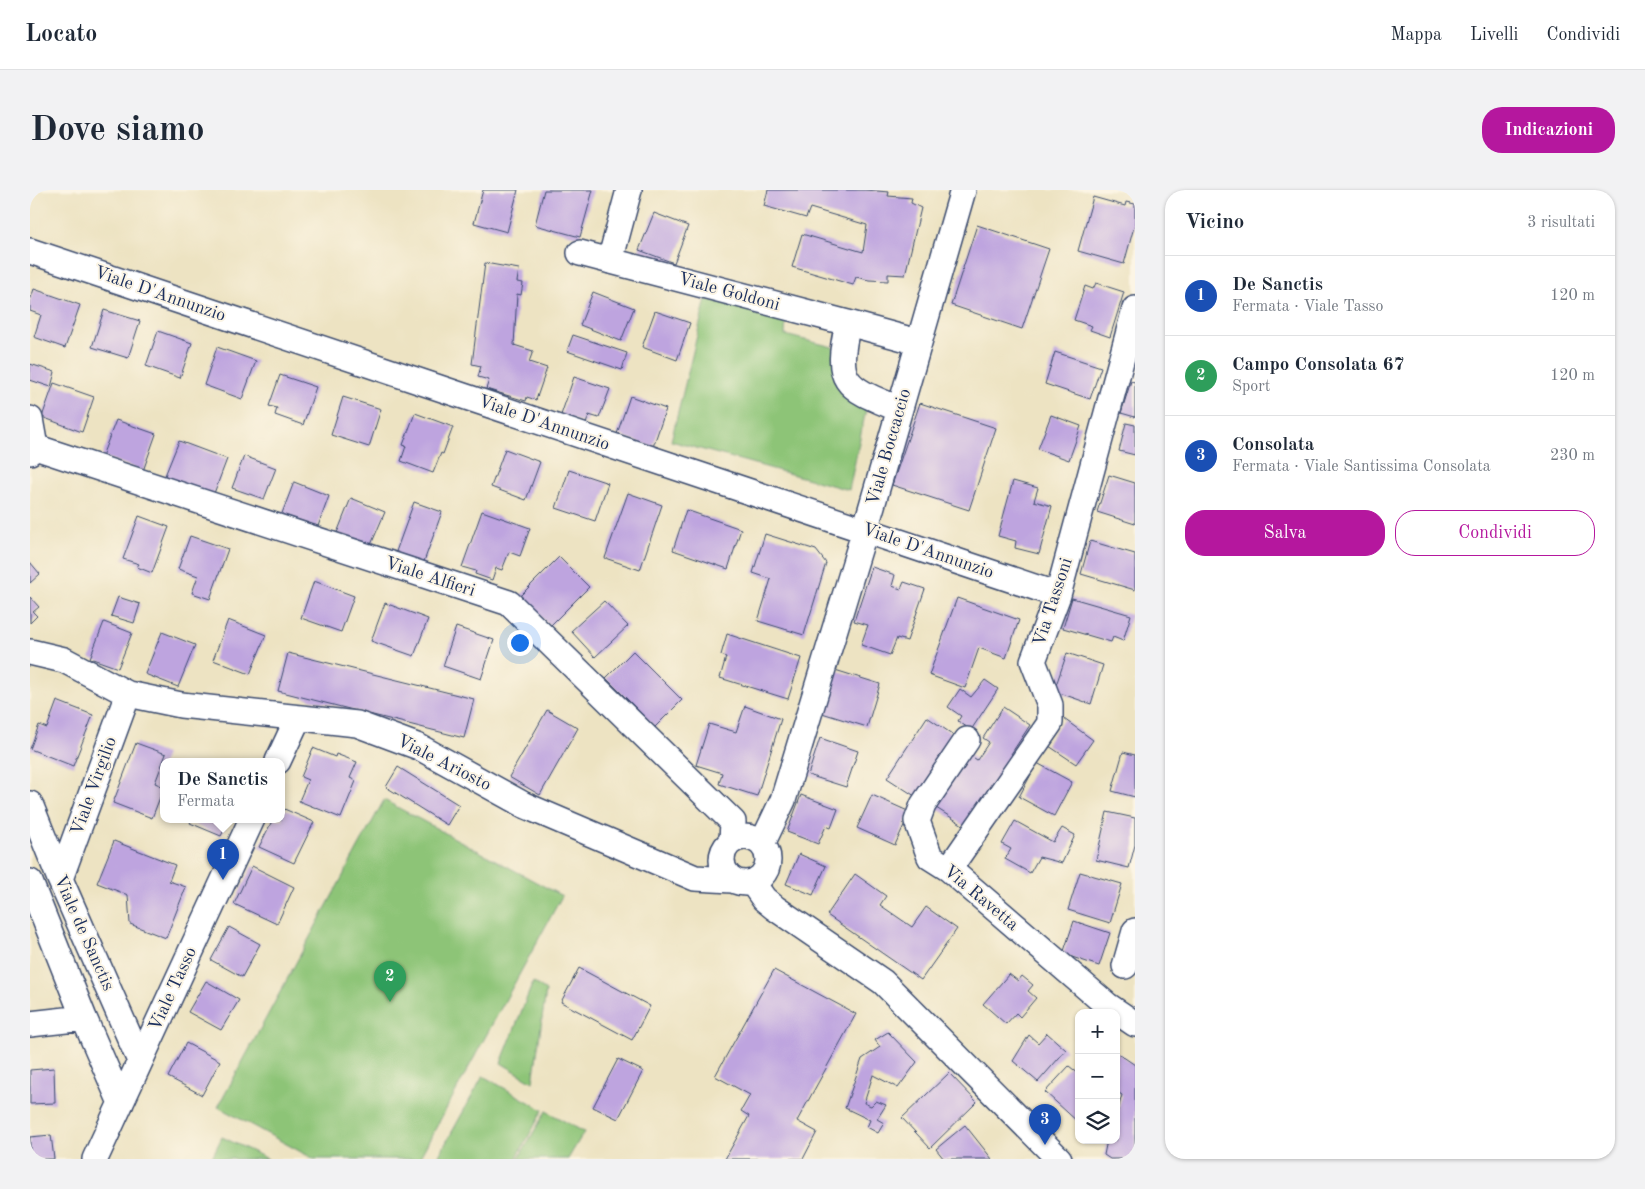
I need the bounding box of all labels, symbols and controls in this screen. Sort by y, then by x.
text: Locato [25,23,97,47]
text: Mappa [1390,26,1442,44]
text: Livelli [1470,26,1518,44]
text: Condividi [1546,26,1620,44]
button: Indicazioni [1482,107,1615,153]
text: Dove siamo [30,113,205,148]
text: Vicino [1185,212,1244,233]
text: 3 risultati [1527,215,1595,231]
street label: Viale D'Annunzio [92,263,228,325]
street label: Viale Goldoni [676,270,782,314]
text: De Sanctis [1232,276,1323,295]
text: 1 [1196,288,1206,304]
text: 120 m [1550,288,1595,304]
text: Fermata · Viale Tasso [1232,299,1384,315]
text: Campo Consolata 67 [1232,356,1404,375]
text: 2 [1196,368,1206,384]
text: 120 m [1550,368,1595,384]
text: Sport [1232,379,1270,395]
street label: Viale Boccaccio [864,387,914,507]
street label: Viale D'Annunzio [476,392,612,454]
text: Consolata [1232,436,1315,455]
text: 3 [1196,448,1206,464]
text: 230 m [1550,448,1595,464]
text: Fermata · Viale Santissima Consolata [1232,459,1491,475]
button: Salva [1185,510,1385,556]
button: Condividi [1395,510,1595,556]
street label: Viale D'Annunzio [860,520,996,582]
street label: Viale Alfieri [383,554,477,600]
street label: Via Tassoni [1030,555,1076,648]
your location [507,630,533,656]
street label: Viale Ariosto [394,732,494,794]
street label: Viale Virgilio [68,734,120,838]
popup [160,758,285,823]
text: De Sanctis [177,771,268,790]
text: Fermata [177,794,235,810]
pin: 1 [207,839,239,880]
street label: Via Ravetta [940,862,1022,934]
street label: Viale de Sanctis [50,873,118,994]
street label: Viale Tasso [146,944,200,1034]
pin: 2 [374,961,406,1002]
map controls [1075,1009,1120,1144]
button: + [1075,1009,1120,1054]
button: − [1075,1054,1120,1099]
button: layers [1075,1099,1120,1144]
pin: 3 [1029,1104,1061,1145]

